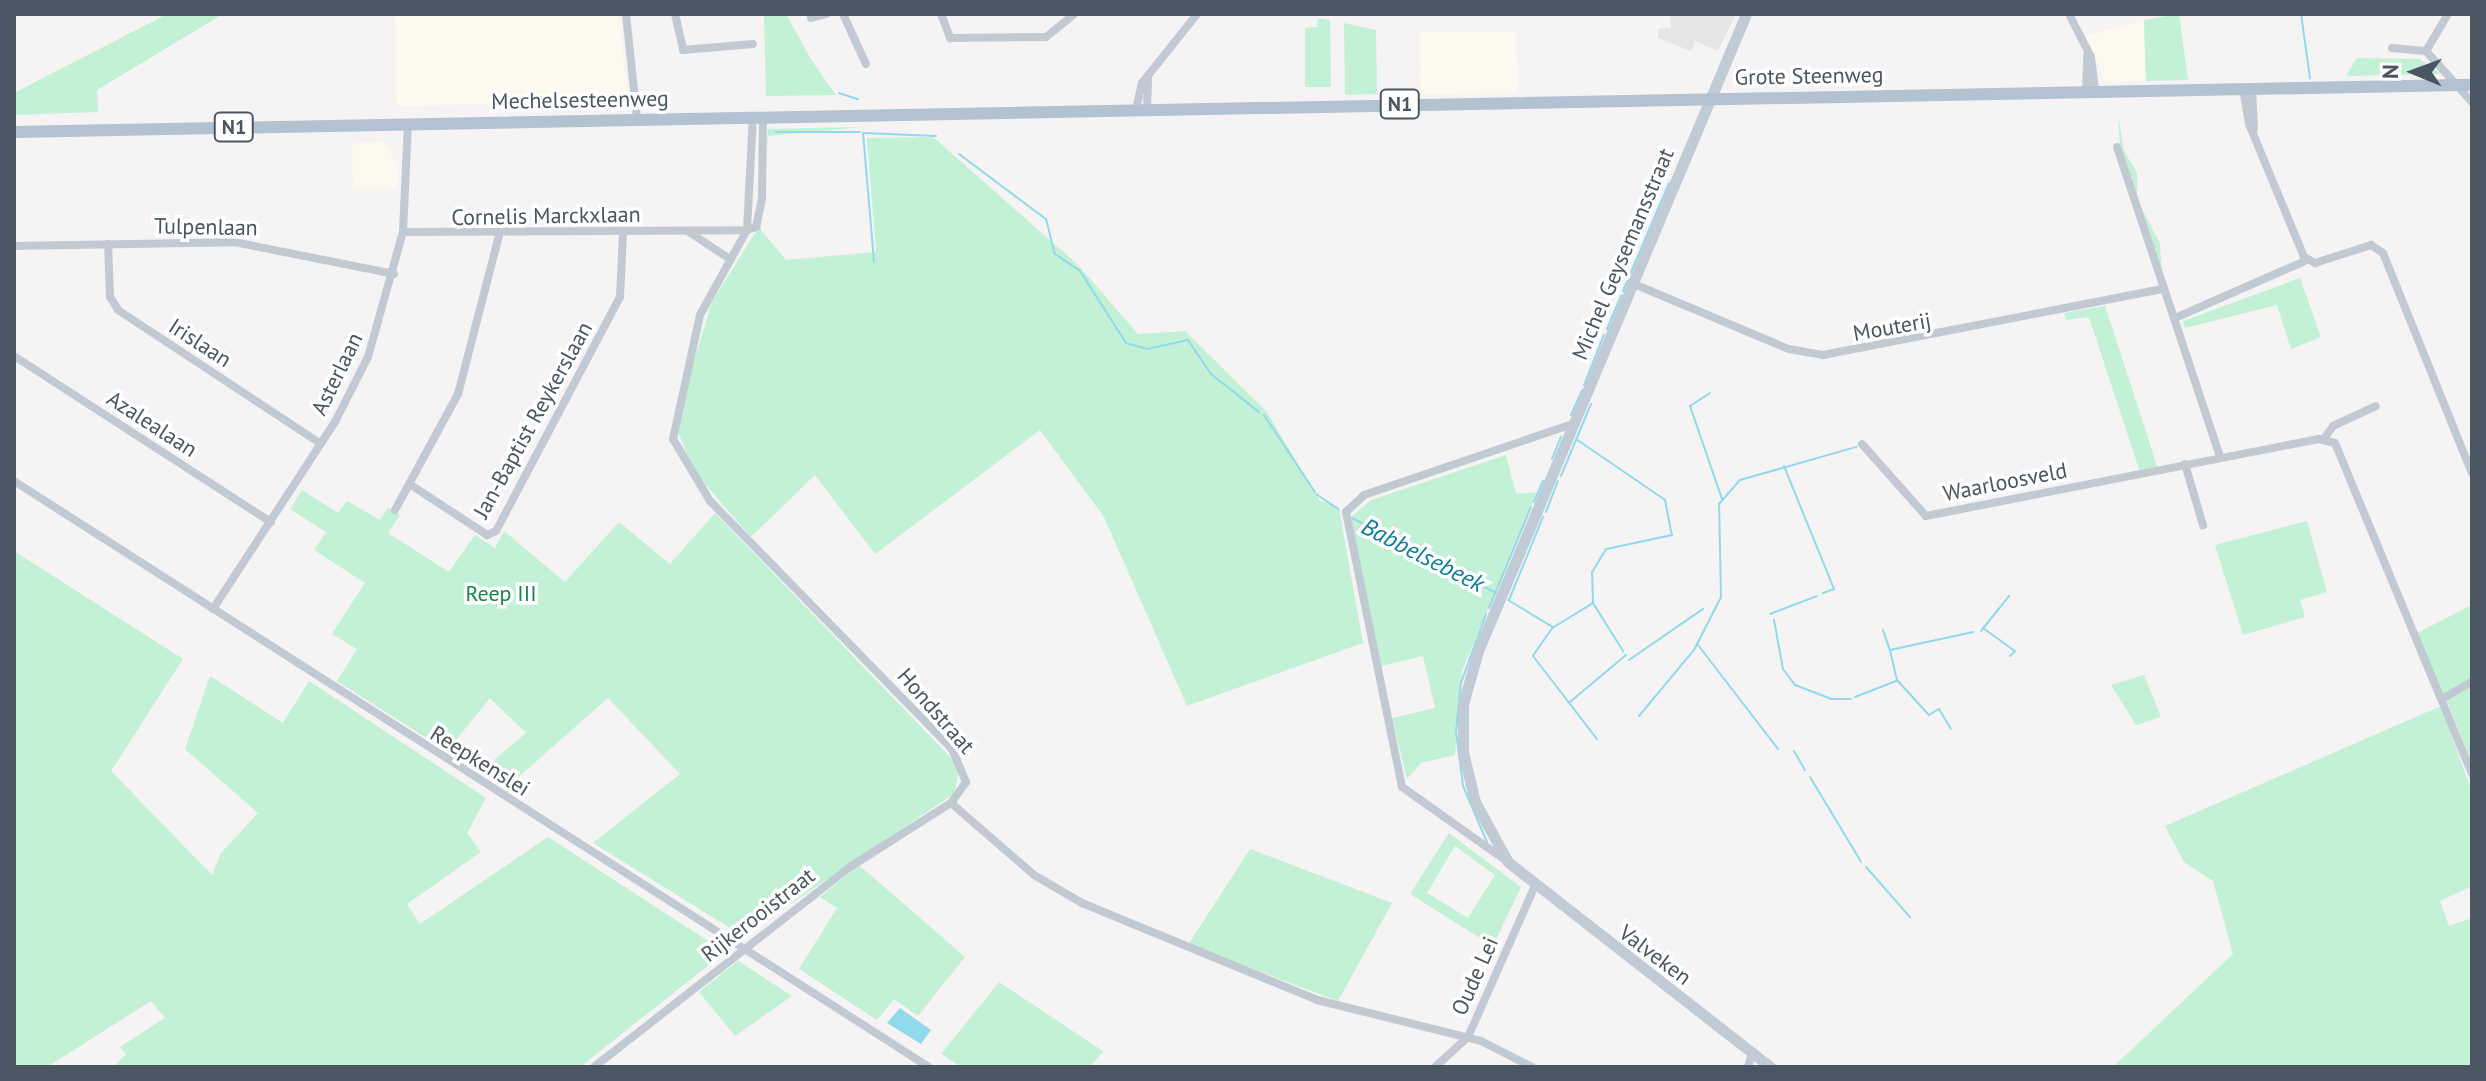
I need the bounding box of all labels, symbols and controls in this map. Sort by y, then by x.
north arrow [2374,32,2454,112]
street label: Grote Steenweg [1734,62,1884,90]
text: N [2376,64,2404,79]
street label: Mechelsesteenweg [491,85,669,115]
road number: N1 [1378,88,1422,120]
road number: N1 [212,111,256,143]
street label: Michel Geysemansstraat [1566,144,1680,364]
street label: Cornelis Marckxlaan [451,201,641,231]
street label: Tulpenlaan [154,213,258,241]
street label: Mouterij [1851,307,1933,347]
street label: Irislaan [164,313,236,373]
street label: Jan-Baptist Reykerslaan [468,317,598,523]
street label: Asterlaan [306,329,368,419]
street label: Azalealaan [102,385,202,463]
street label: Waarloosveld [1941,457,2069,507]
water label: Babbelsebeek [1357,512,1489,598]
park label: Reep III [465,581,537,607]
street label: Hondstraat [892,663,980,759]
street label: Reepkenslei [425,720,535,802]
street label: Rijkerooistraat [696,863,820,967]
street label: Valveken [1614,919,1696,991]
street label: Oude Lei [1446,933,1504,1019]

